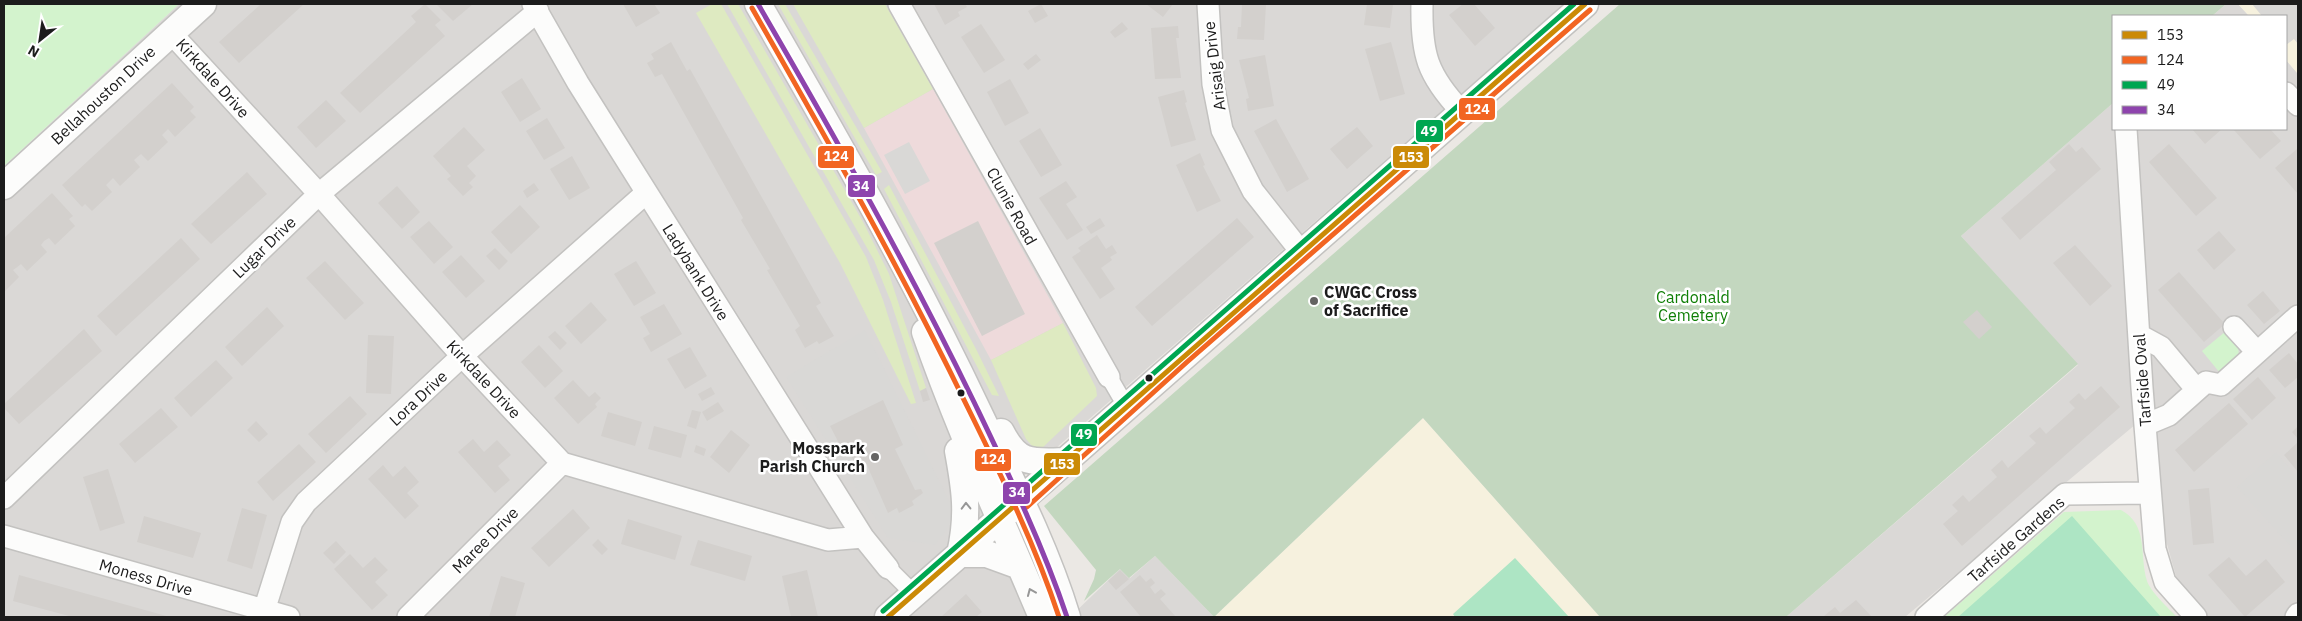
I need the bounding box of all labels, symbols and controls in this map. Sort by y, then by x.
north arrow [15,15,65,65]
legend [2112,15,2287,130]
street label: Arisaig Drive [1199,20,1229,112]
text: 153 [2157,25,2184,44]
street label: Kirkdale Drive [172,34,254,122]
text: N [25,41,42,62]
street label: Bellahouston Drive [47,41,160,149]
text: 124 [2157,50,2184,69]
text: 49 [2157,75,2175,94]
line badge: 124 [1458,97,1496,121]
text: 124 [1464,100,1490,118]
text: 34 [2157,100,2175,119]
line badge: 49 [1415,119,1444,143]
text: 49 [1421,122,1437,140]
line badge: 124 [817,145,855,169]
line badge: 153 [1392,145,1430,169]
text: 124 [823,147,849,165]
text: 153 [1398,148,1424,166]
street label: Clunie Road [982,164,1042,248]
line badge: 34 [847,174,876,198]
text: 34 [853,177,869,195]
street label: Lugar Drive [228,212,300,282]
street label: Ladybank Drive [658,220,734,324]
place label: CWGC Cross of Sacrifice [1324,282,1417,320]
park label: Cardonald Cemetery [1656,287,1730,325]
marker: CWGC Cross of Sacrifice [1308,295,1320,307]
street label: Tarfside Oval [2129,333,2155,427]
street label: Kirkdale Drive [443,336,526,423]
street label: Lora Drive [385,366,451,430]
unlabelled marker [1144,373,1154,383]
unlabelled marker [956,388,966,398]
line badge: 49 [1070,423,1098,447]
text: 49 [1076,425,1092,443]
place label: Mosspark Parish Church [760,438,866,476]
line badge: 124 [974,448,1012,472]
text: 124 [980,450,1006,468]
marker: Mosspark Parish Church [869,451,881,463]
line badge: 153 [1043,452,1081,476]
text: 153 [1049,455,1075,473]
line badge: 34 [1002,481,1031,505]
text: 34 [1009,483,1025,501]
street label: Tarfside Gardens [1964,492,2068,586]
one-way arrow [961,501,971,509]
street label: Maree Drive [448,502,523,577]
street label: Moness Drive [97,554,195,600]
one-way arrow [1027,588,1037,596]

